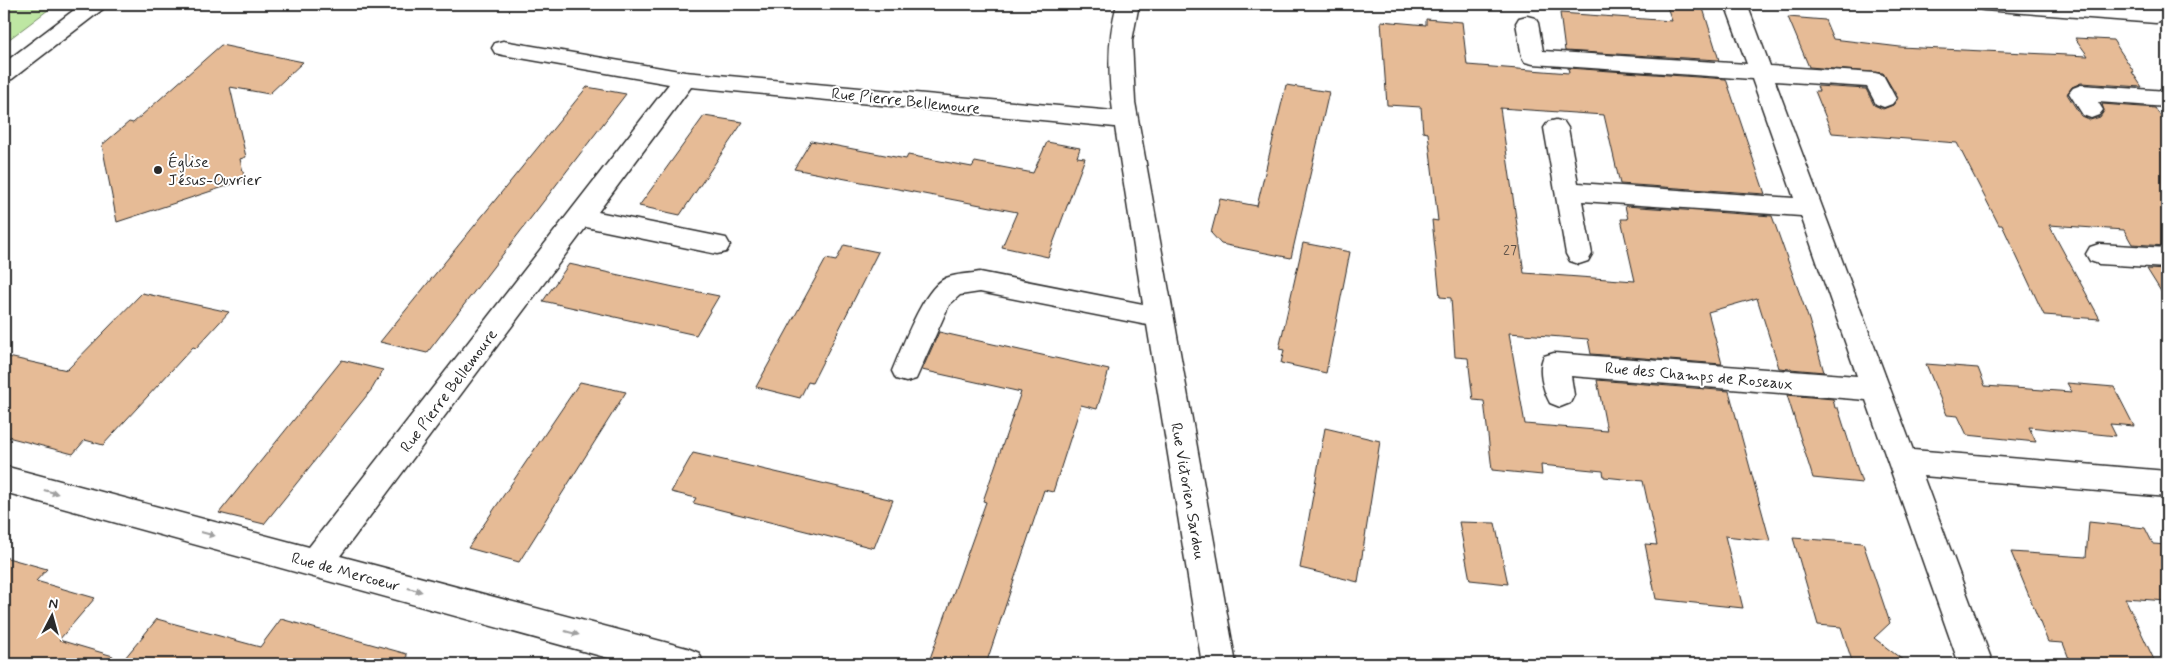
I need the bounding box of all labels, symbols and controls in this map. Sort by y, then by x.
street label: Rue Pierre Bellemoure [830,83,981,120]
place label: Église Jésus-Ouvrier [168,152,262,191]
marker: Église Jésus-Ouvrier [152,164,164,176]
house number: 27 [1503,241,1517,259]
street label: Rue Pierre Bellemoure [396,325,503,457]
street label: Rue des Champs de Roseaux [1604,358,1794,395]
street label: Rue Victorien Sardou [1165,421,1210,562]
one-way arrow [43,488,58,496]
one-way arrow [200,530,215,538]
street label: Rue de Mercoeur [289,548,402,597]
one-way arrow [408,586,423,594]
north arrow [28,590,78,640]
text: N [48,595,59,614]
one-way arrow [564,629,580,637]

